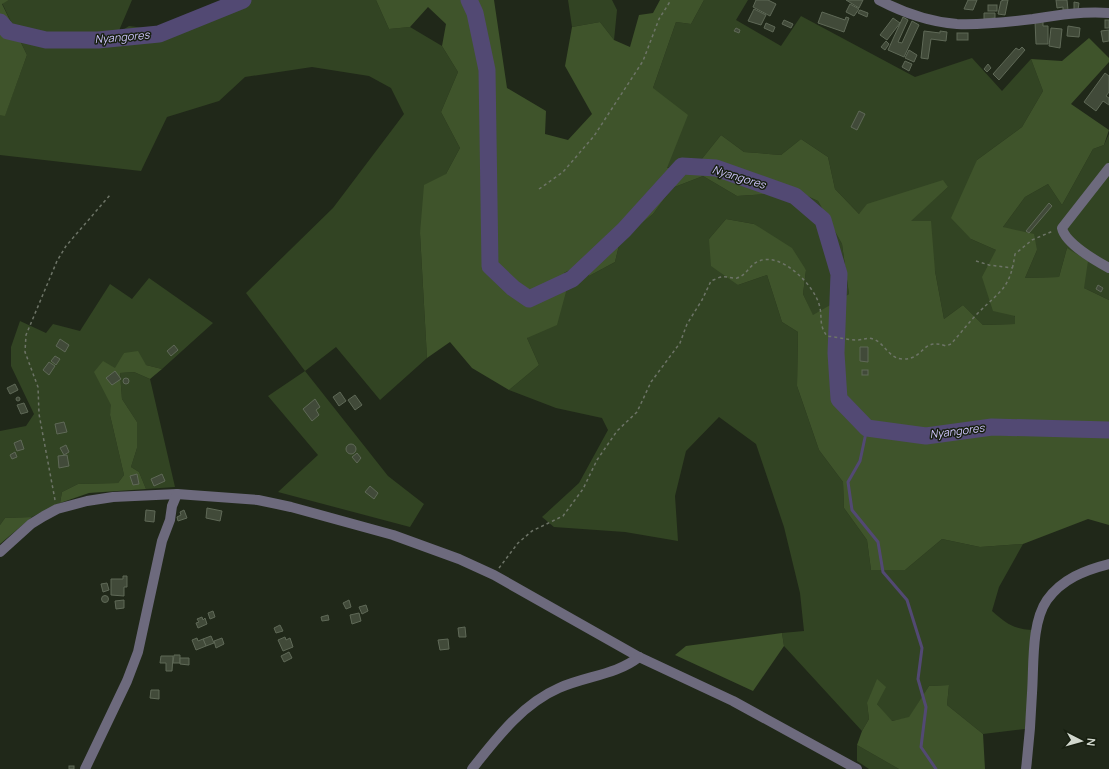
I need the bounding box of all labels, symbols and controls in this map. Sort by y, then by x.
water label: Nyangores [94,27,151,46]
water label: Nyangores [711,161,769,192]
water label: Nyangores [929,420,986,441]
north arrow [1061,721,1101,761]
text: N [1084,737,1099,747]

